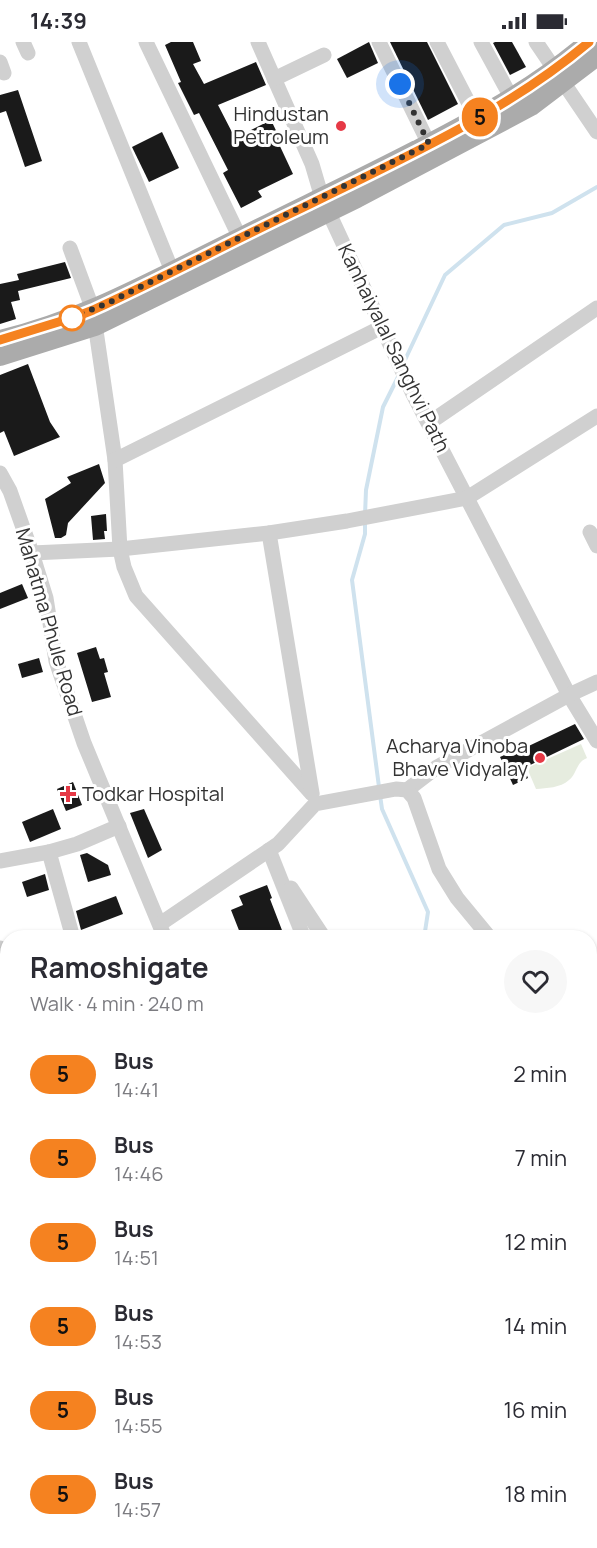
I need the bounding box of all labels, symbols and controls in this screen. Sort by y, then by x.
text: 14:39 [30,6,87,36]
your location [385,69,415,99]
line badge: 5 [460,98,500,136]
place label: Hindustan Petroleum [233,100,329,150]
text: 5 [474,103,486,131]
marker: Hindustan Petroleum [334,119,348,133]
street label: Kanhaiyalal Sanghvi Path [332,239,457,456]
unlabelled marker [59,305,85,331]
street label: Mahatma Phule Road [10,525,89,719]
place label: Acharya Vinoba Bhave Vidyalay [386,732,528,782]
marker: Acharya Vinoba Bhave Vidyalay [533,751,547,765]
place label: Todkar Hospital [82,780,224,807]
marker: Todkar Hospital [59,785,77,803]
text: Ramoshigate [30,948,209,986]
button: heart [504,950,567,1013]
text: Walk · 4 min · 240 m [30,990,204,1017]
text: Bus [114,1046,154,1076]
text: 2 min [513,1059,567,1089]
text: 5 [57,1060,69,1088]
text: 14:41 [114,1076,159,1103]
text: Bus [114,1130,154,1160]
text: 7 min [515,1143,567,1173]
text: 5 [57,1144,69,1172]
text: 14:46 [114,1160,164,1187]
text: Bus [114,1214,154,1244]
text: 12 min [505,1227,567,1257]
text: 5 [57,1228,69,1256]
text: 14:51 [114,1244,159,1271]
text: Bus [114,1298,154,1328]
text: 14 min [504,1311,567,1341]
text: 5 [57,1312,69,1340]
text: 14:53 [114,1328,162,1355]
text: Bus [114,1382,154,1412]
text: 16 min [504,1395,567,1425]
text: 5 [57,1396,69,1424]
text: 14:55 [114,1412,163,1439]
text: Bus [114,1466,154,1496]
text: 18 min [504,1479,567,1509]
text: 5 [57,1480,69,1508]
text: 14:57 [114,1496,161,1523]

